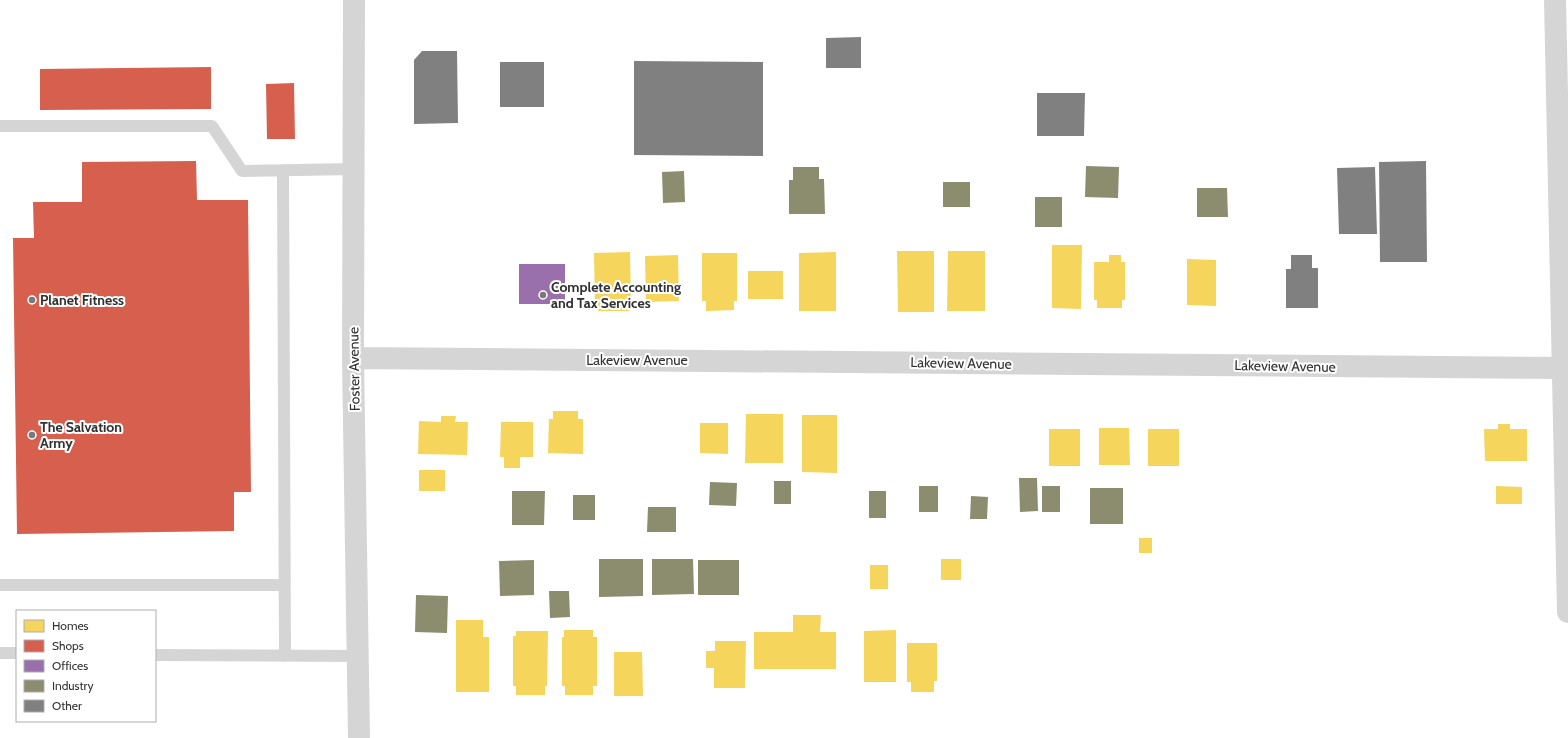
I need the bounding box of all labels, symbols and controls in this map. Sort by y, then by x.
place label: Complete Accounting and Tax Services [551,278,681,312]
marker: Complete Accounting and Tax Services [538,290,548,300]
place label: Planet Fitness [40,291,124,309]
marker: Planet Fitness [27,295,37,305]
street label: Foster Avenue [344,327,364,411]
street label: Lakeview Avenue [586,351,688,369]
street label: Lakeview Avenue [910,353,1012,373]
street label: Lakeview Avenue [1234,356,1336,376]
place label: The Salvation Army [40,418,122,452]
marker: The Salvation Army [27,430,37,440]
legend [16,610,156,722]
text: Homes [52,618,89,633]
text: Shops [52,638,84,653]
text: Offices [52,658,88,673]
text: Industry [52,678,93,693]
text: Other [52,698,82,713]

